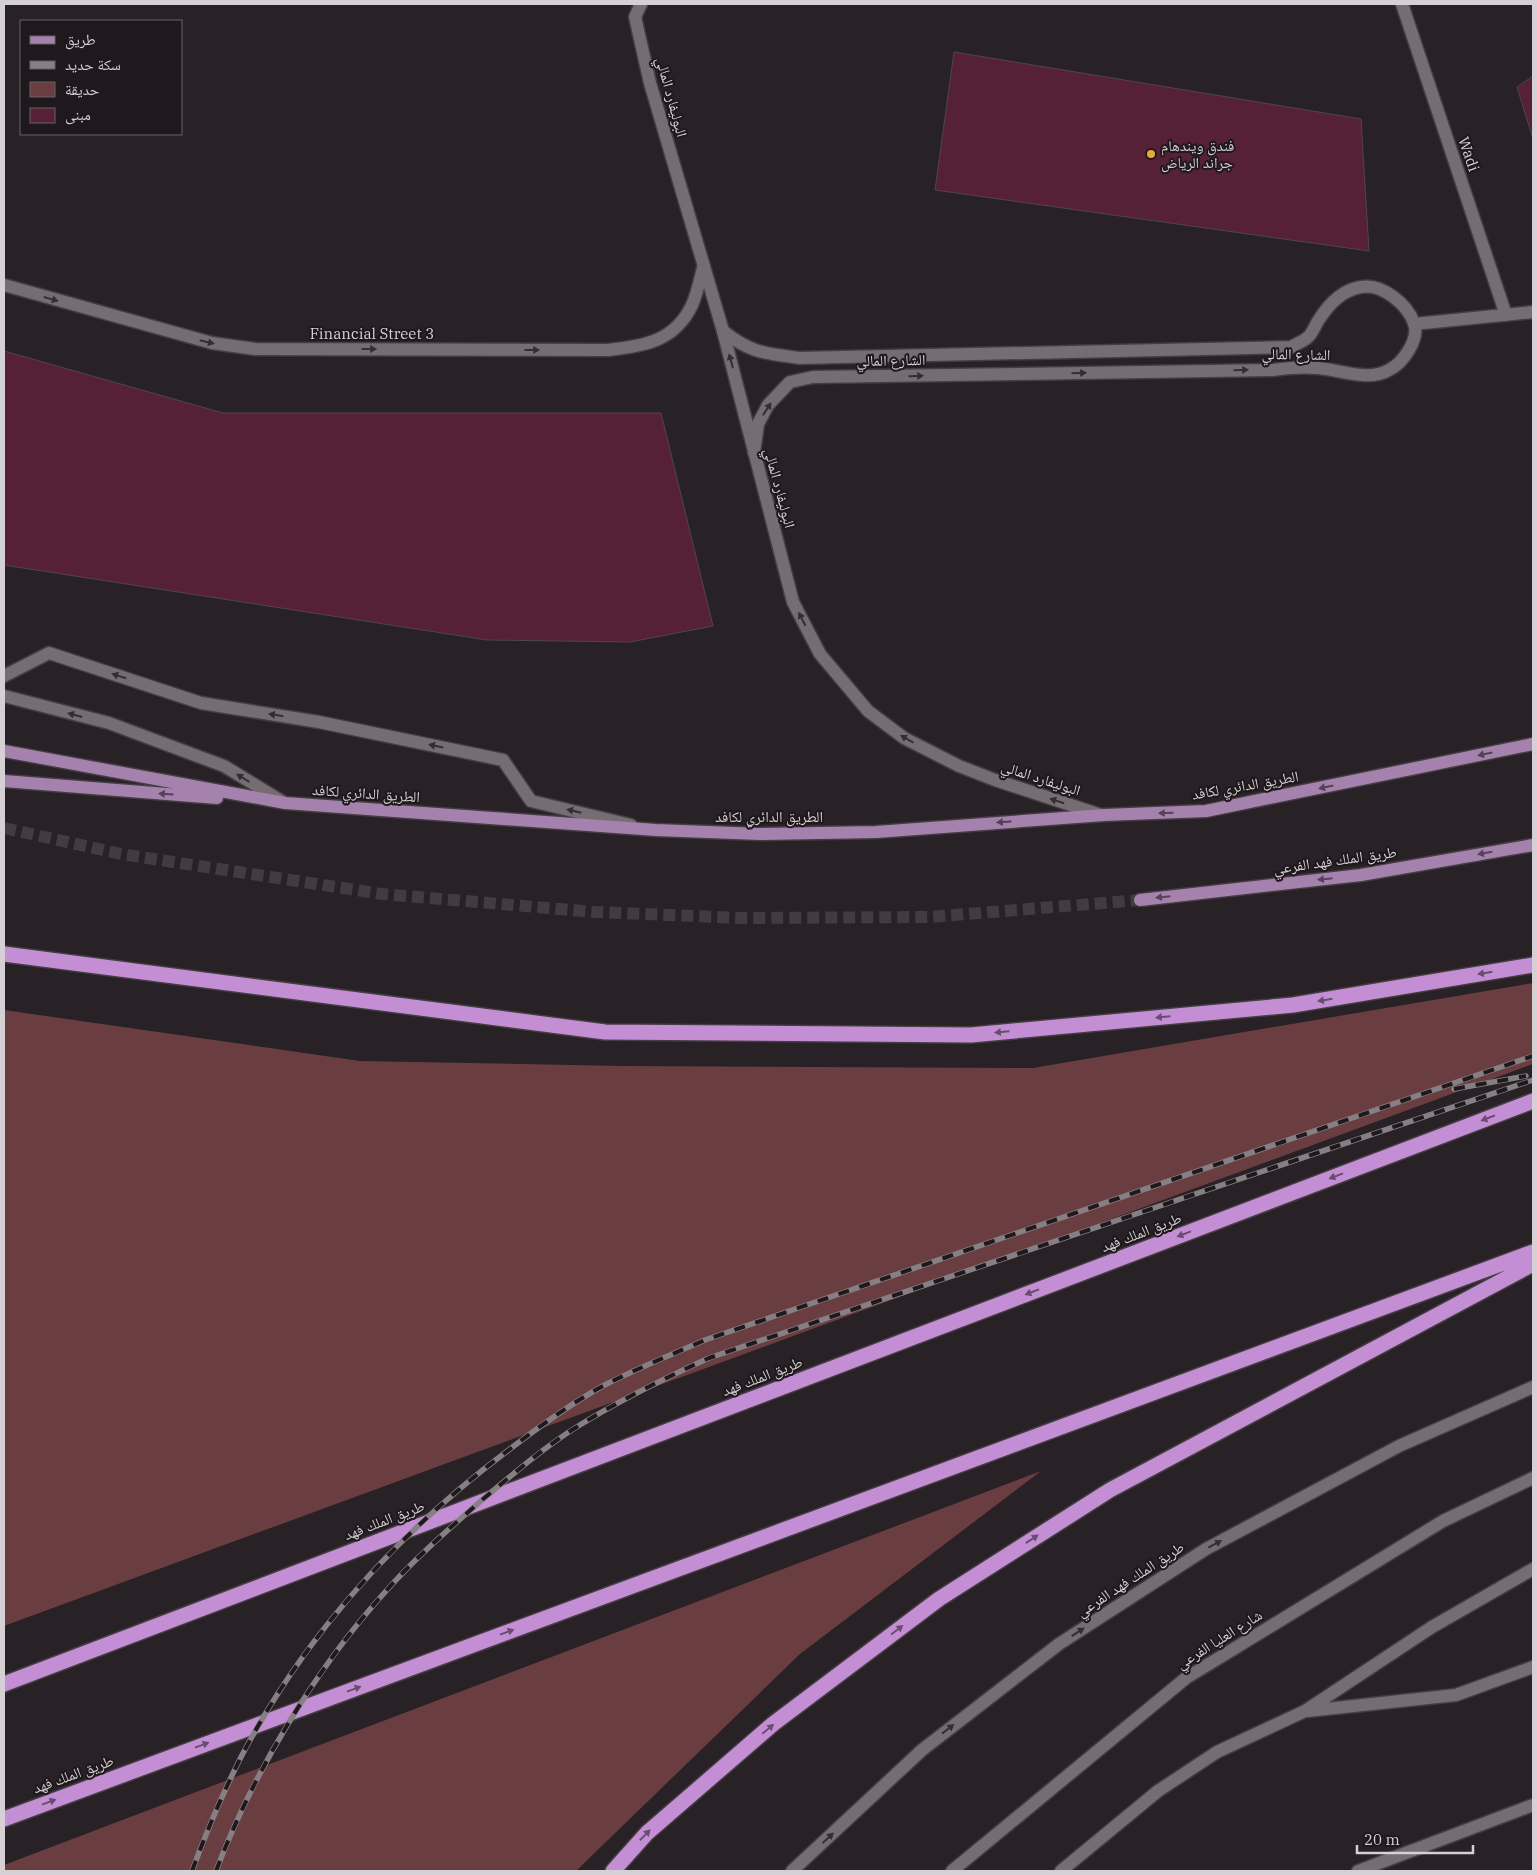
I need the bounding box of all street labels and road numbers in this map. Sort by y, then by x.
street label: البوليفارد المالي [649,55,692,140]
street label: Wadi [1454,134,1484,174]
street label: Financial Street 3 [310,324,434,343]
street label: الشارع المالي [1261,344,1331,367]
street label: الشارع المالي [856,350,926,373]
street label: البوليفارد المالي [757,446,800,531]
street label: البوليفارد المالي [998,756,1083,802]
street label: الطريق الدائري لكافد [1190,766,1300,807]
street label: الطريق الدائري لكافد [311,780,421,809]
street label: الطريق الدائري لكافد [715,807,823,828]
street label: طريق الملك فهد الفرعي [1272,842,1398,881]
street label: طريق الملك فهد [1098,1208,1184,1257]
street label: طريق الملك فهد [719,1352,805,1401]
street label: طريق الملك فهد [341,1496,427,1545]
street label: طريق الملك فهد الفرعي [1073,1537,1189,1623]
street label: شارع العليا الفرعي [1172,1605,1267,1675]
street label: طريق الملك فهد [30,1751,116,1798]

